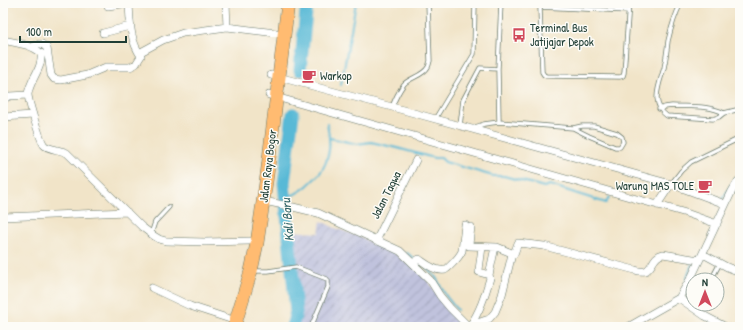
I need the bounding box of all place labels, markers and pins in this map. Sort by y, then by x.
place label: Terminal Bus Jatijajar Depok [530,19,594,50]
bus stop icon: Terminal Bus Jatijajar Depok [511,27,527,43]
place label: Warkop [320,67,352,84]
cafe icon: Warkop [301,68,317,84]
place label: Warung MAS TOLE [616,177,695,194]
cafe icon: Warung MAS TOLE [697,178,713,194]

